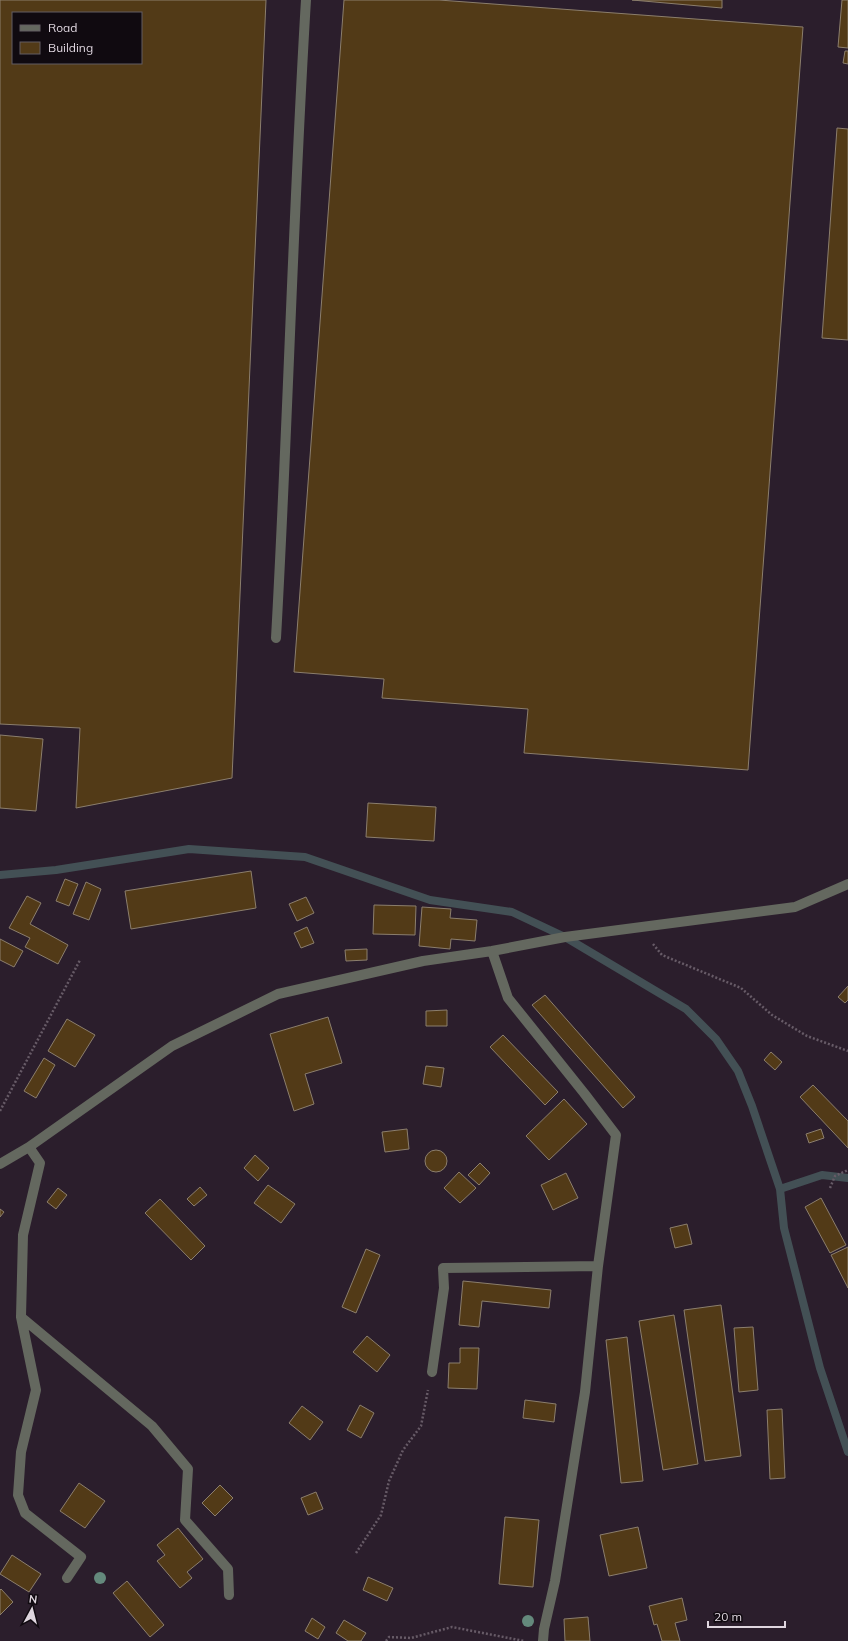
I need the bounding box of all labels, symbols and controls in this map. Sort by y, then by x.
legend [12,12,142,64]
text: Road [48,20,77,35]
text: Building [48,40,93,55]
north arrow [12,1589,52,1629]
text: N [28,1592,38,1607]
scale bar [708,1603,785,1629]
text: 20 m [714,1609,742,1624]

